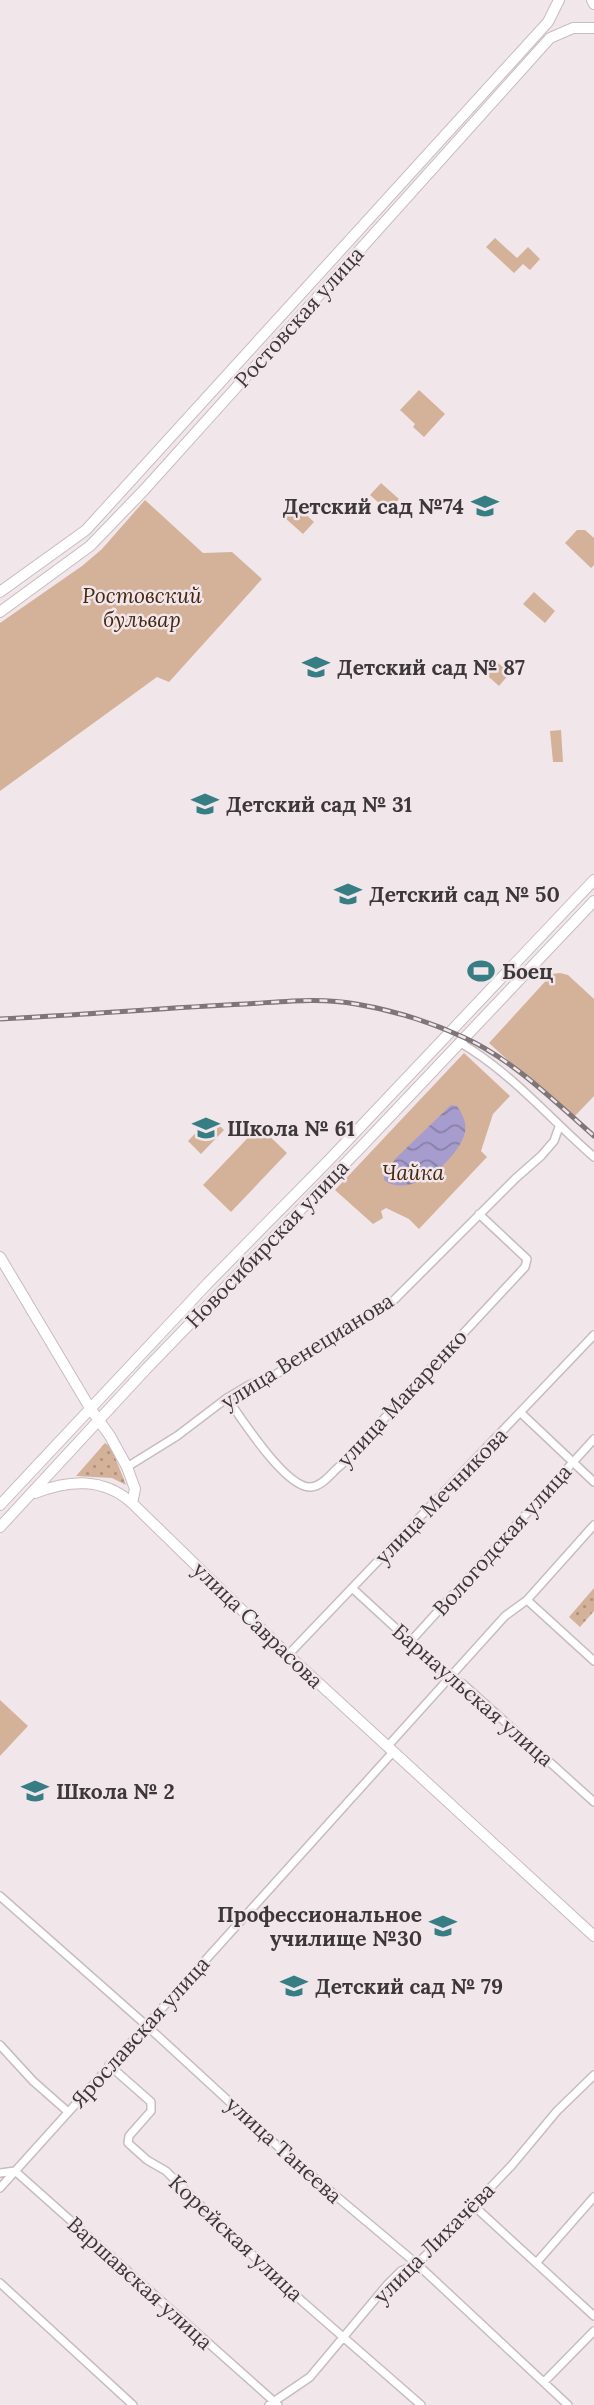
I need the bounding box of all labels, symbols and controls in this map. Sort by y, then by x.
street label: Ростовская улица [229,241,370,393]
school or university icon: Детский сад №74 [470,491,500,521]
place label: Детский сад №74 [282,493,464,520]
park label: Ростовский бульвар [82,582,202,633]
school or university icon: Детский сад № 87 [301,652,331,682]
place label: Детский сад № 87 [337,654,525,681]
school or university icon: Детский сад № 31 [190,789,220,819]
place label: Детский сад № 31 [226,791,412,818]
school or university icon: Детский сад № 50 [333,879,363,909]
place label: Детский сад № 50 [369,881,560,908]
sports icon: Боец [466,956,496,986]
place label: Боец [502,958,553,985]
school or university icon: Школа № 61 [191,1113,221,1143]
place label: Школа № 61 [227,1115,355,1142]
street label: Новосибирская улица [180,1154,354,1334]
park label: Чайка [382,1159,445,1186]
street label: улица Венецианова [216,1287,399,1415]
street label: улица Макаренко [331,1324,473,1472]
street label: улица Мечникова [369,1422,513,1570]
street label: Вологодская улица [427,1459,577,1621]
street label: улица Саврасова [187,1556,329,1694]
street label: Барнаульская улица [387,1618,559,1773]
school or university icon: Школа № 2 [20,1776,50,1806]
place label: Школа № 2 [56,1778,175,1805]
place label: Профессиональное училище №30 [217,1901,422,1952]
school or university icon: Профессиональное училище №30 [428,1911,458,1941]
street label: Ярославская улица [65,1950,215,2113]
school or university icon: Детский сад № 79 [279,1971,309,2001]
place label: Детский сад № 79 [315,1973,503,2000]
street label: улица Танеева [220,2091,348,2209]
street label: Корейская улица [163,2169,309,2307]
street label: улица Лихачёва [368,2177,500,2309]
street label: Варшавская улица [62,2211,218,2355]

